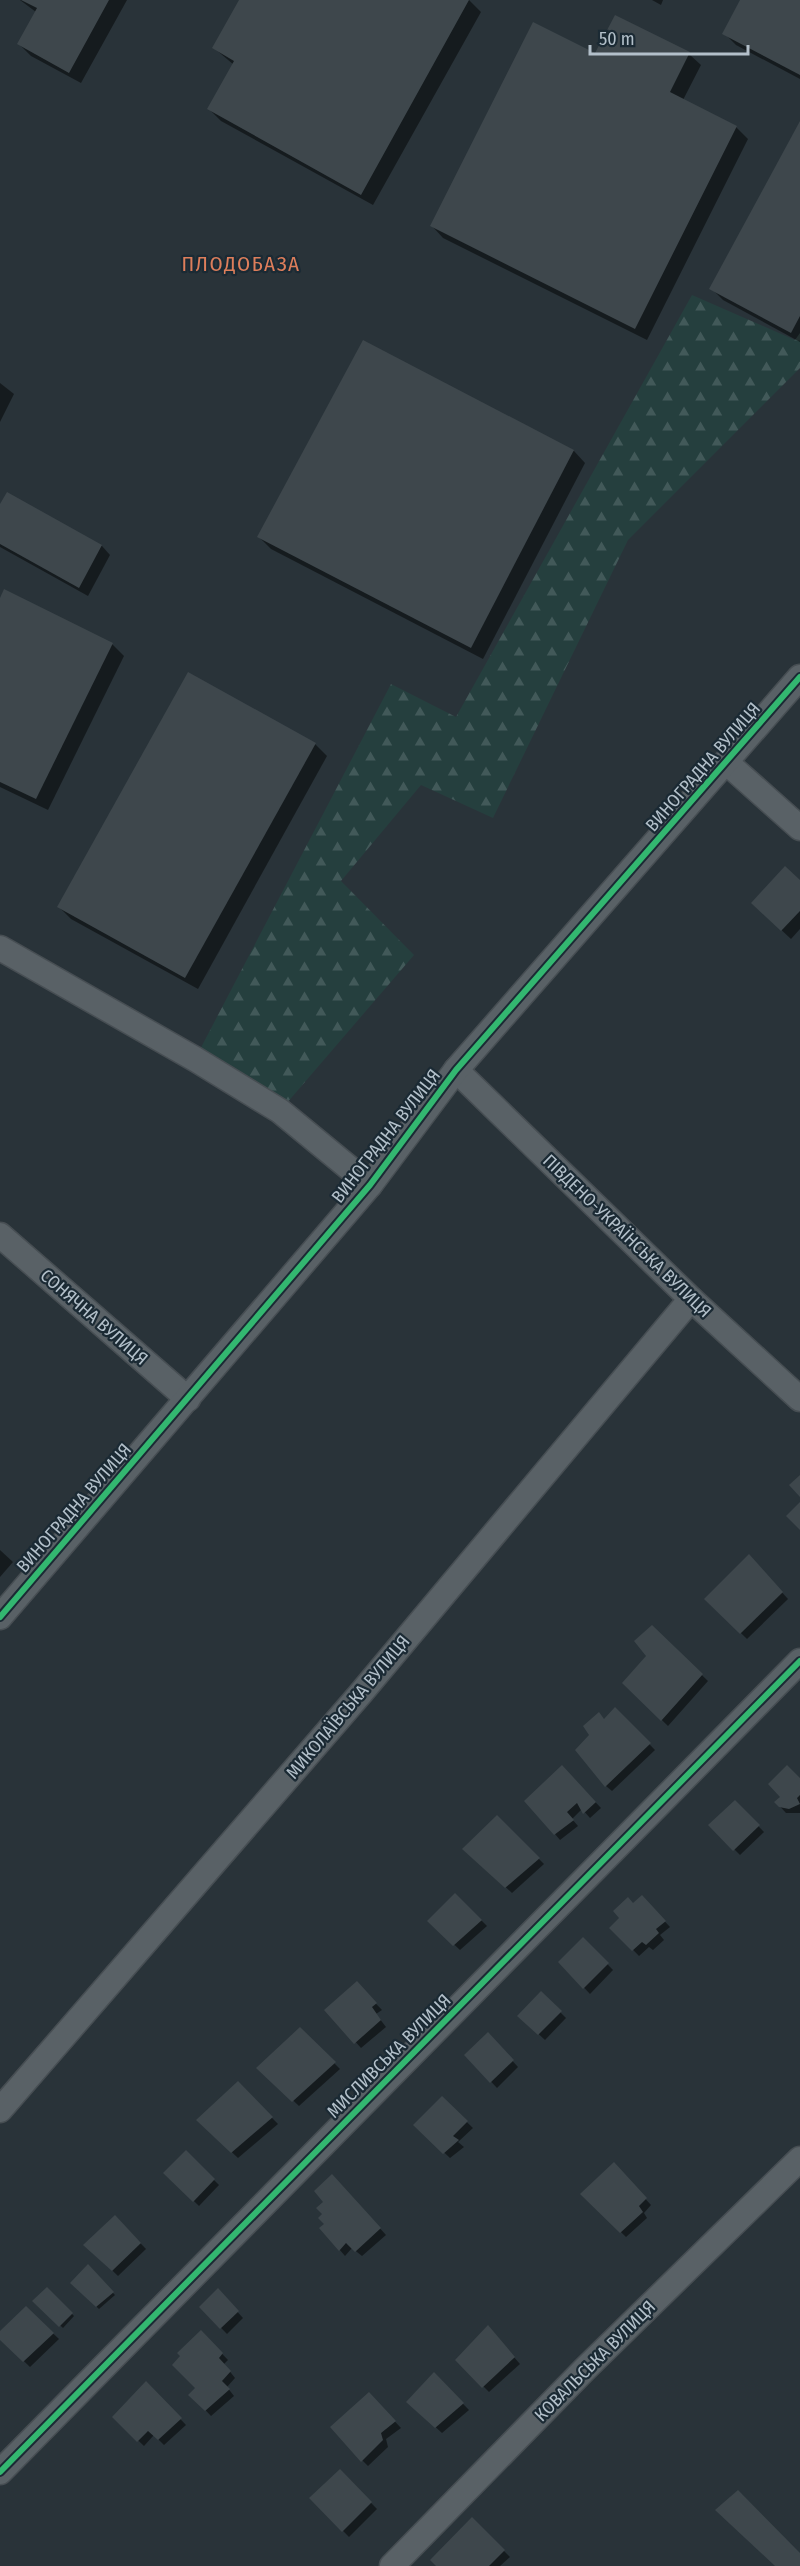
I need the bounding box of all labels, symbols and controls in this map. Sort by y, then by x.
scale bar [590,18,748,56]
text: 50 m [599,28,635,50]
district label: ПЛОДОБАЗА [181,251,301,277]
street label: ВИНОГРАДНА ВУЛИЦЯ [641,698,765,836]
street label: ВИНОГРАДНА ВУЛИЦЯ [327,1065,445,1207]
street label: ПІВДЕНО-УКРАЇНСЬКА ВУЛИЦЯ [538,1150,716,1322]
street label: СОНЯЧНА ВУЛИЦЯ [36,1264,152,1370]
street label: ВИНОГРАДНА ВУЛИЦЯ [12,1439,136,1577]
street label: МИКОЛАЇВСЬКА ВУЛИЦЯ [282,1631,414,1783]
street label: МИСЛИВСЬКА ВУЛИЦЯ [323,1990,455,2122]
street label: КОВАЛЬСЬКА ВУЛИЦЯ [530,2296,660,2426]

